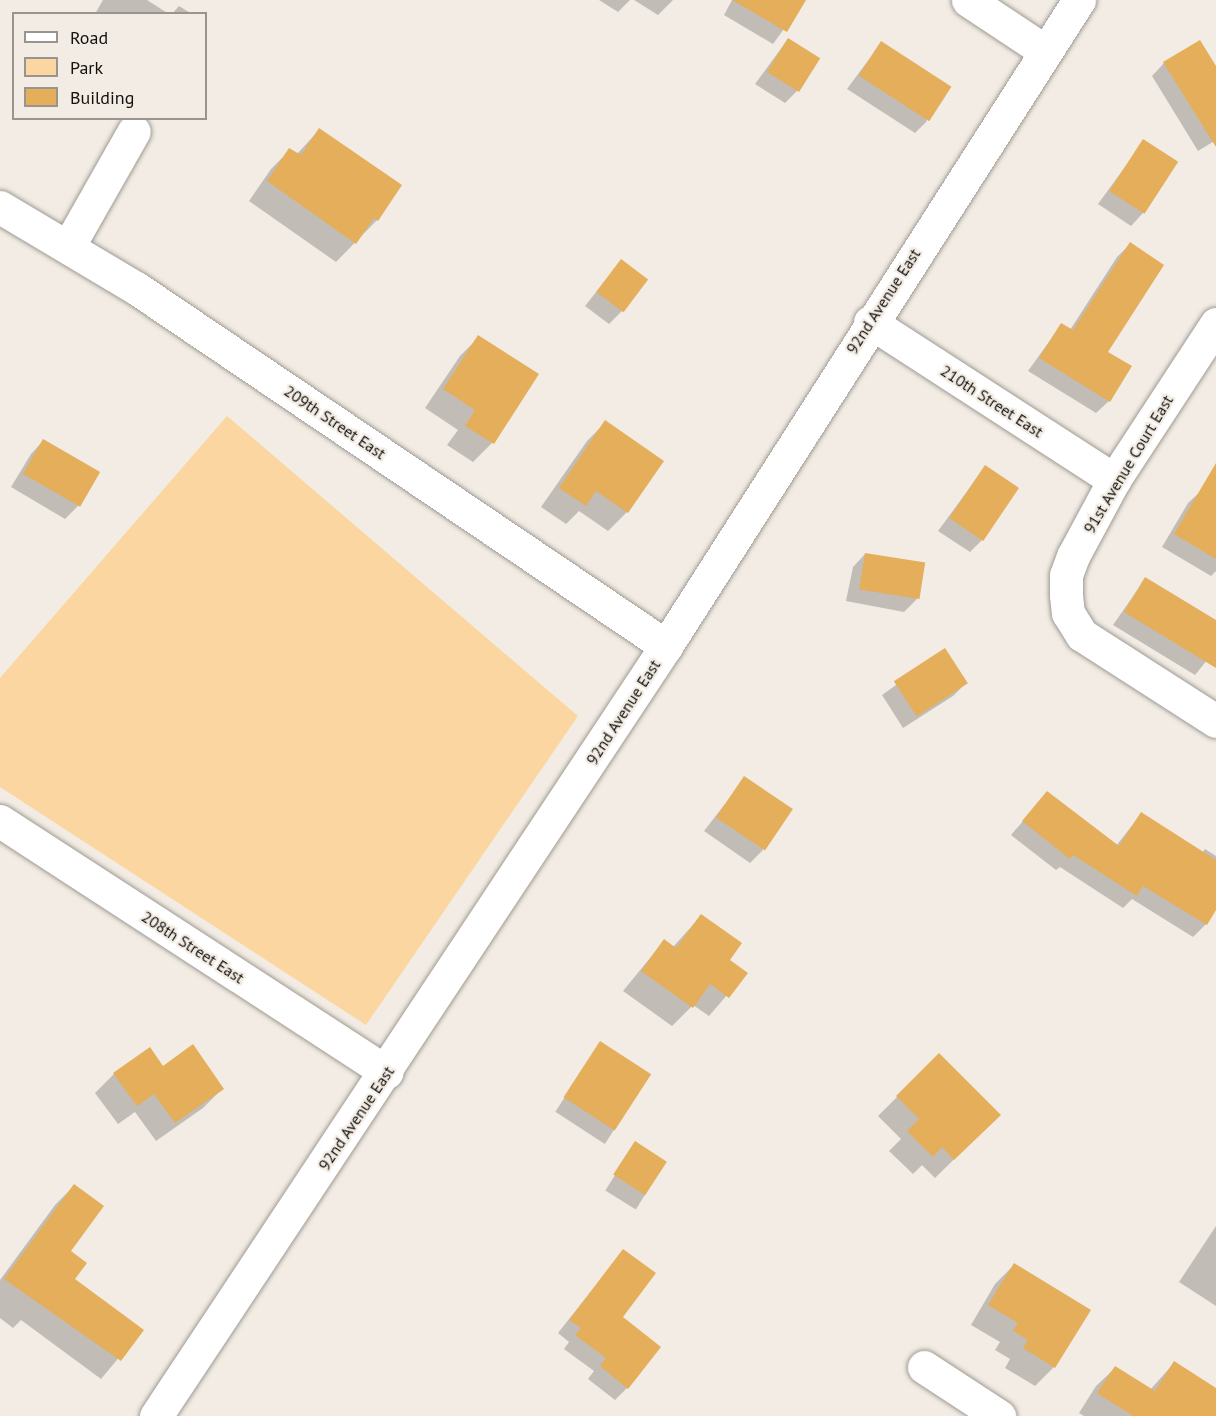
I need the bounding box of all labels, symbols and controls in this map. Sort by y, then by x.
legend [12,12,207,120]
text: Road [70,26,108,49]
text: Park [70,56,103,79]
text: Building [70,86,134,109]
street label: 92nd Avenue East [842,245,924,357]
street label: 210th Street East [937,361,1047,441]
street label: 209th Street East [281,381,389,463]
street label: 91st Avenue Court East [1079,391,1177,537]
street label: 92nd Avenue East [582,656,664,768]
street label: 208th Street East [138,907,248,987]
street label: 92nd Avenue East [314,1062,398,1174]

